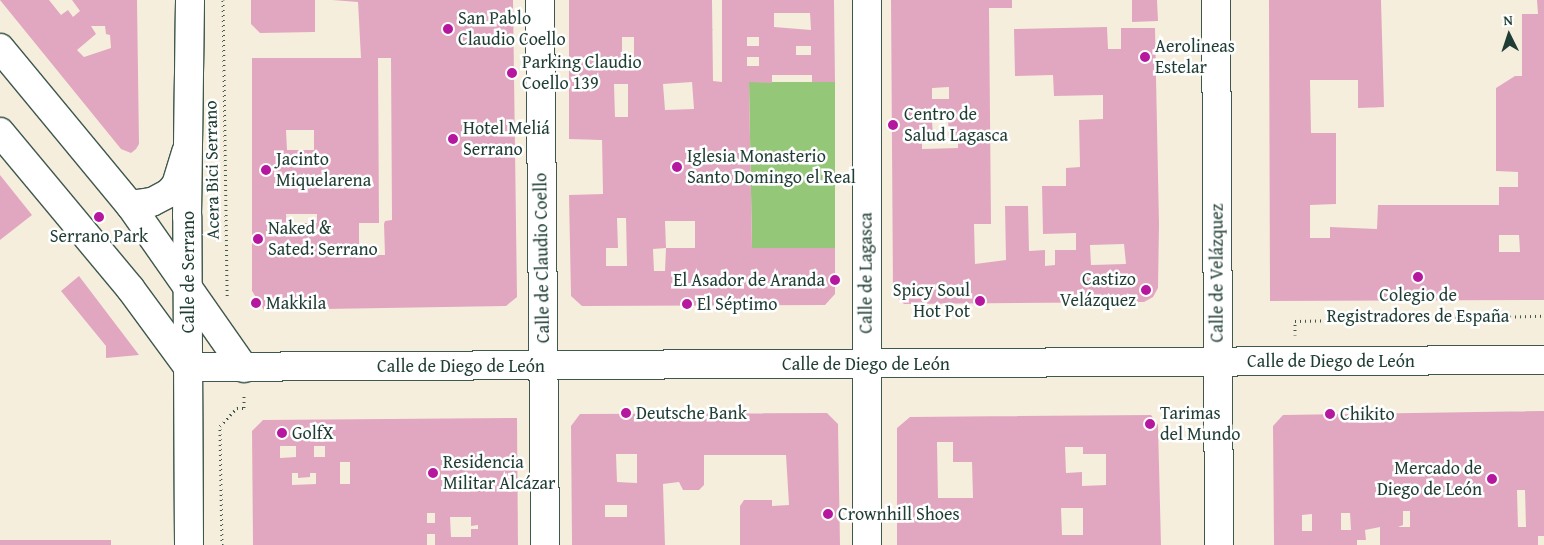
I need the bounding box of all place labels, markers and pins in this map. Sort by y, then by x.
place label: San Pablo Claudio Coello [458,8,566,50]
marker: San Pablo Claudio Coello [442,23,454,35]
place label: Aerolineas Estelar [1155,36,1235,78]
marker: Aerolineas Estelar [1139,51,1151,63]
place label: Parking Claudio Coello 139 [522,52,642,94]
marker: Parking Claudio Coello 139 [506,67,518,79]
place label: Centro de Salud Lagasca [904,104,1008,146]
place label: Hotel Meliá Serrano [463,118,550,160]
marker: Centro de Salud Lagasca [886,118,900,132]
marker: Hotel Meliá Serrano [447,133,459,145]
place label: Iglesia Monasterio Santo Domingo el Real [687,146,856,188]
place label: Jacinto Miquelarena [276,149,371,192]
marker: Iglesia Monasterio Santo Domingo el Real [671,161,683,173]
marker: Jacinto Miquelarena [260,164,272,176]
marker: Serrano Park [93,211,105,223]
place label: Naked & Sated: Serrano [268,218,378,260]
place label: Serrano Park [50,225,148,247]
marker: Naked & Sated: Serrano [252,233,264,245]
place label: El Asador de Aranda [673,269,825,291]
place label: Castizo Velázquez [1060,269,1136,312]
marker: Colegio de Registradores de España [1412,271,1424,283]
marker: El Asador de Aranda [829,274,841,286]
place label: Spicy Soul Hot Pot [893,280,970,322]
marker: Castizo Velázquez [1140,284,1152,296]
place label: Colegio de Registradores de España [1327,285,1509,328]
place label: Makkila [266,292,326,314]
place label: El Séptimo [697,293,777,315]
marker: Spicy Soul Hot Pot [974,295,986,307]
marker: Makkila [250,297,262,309]
marker: El Séptimo [681,298,693,310]
place label: Deutsche Bank [636,402,747,424]
place label: Tarimas del Mundo [1160,403,1240,446]
place label: Chikito [1340,403,1395,425]
marker: Deutsche Bank [620,407,632,419]
marker: Chikito [1324,408,1336,420]
marker: Tarimas del Mundo [1144,418,1156,430]
place label: GolfX [292,422,334,444]
marker: GolfX [276,427,288,439]
place label: Residencia Militar Alcázar [443,452,555,494]
place label: Mercado de Diego de León [1377,458,1482,500]
marker: Residencia Militar Alcázar [427,467,439,479]
marker: Mercado de Diego de León [1486,473,1498,485]
place label: Crownhill Shoes [838,503,960,525]
marker: Crownhill Shoes [822,508,834,520]

